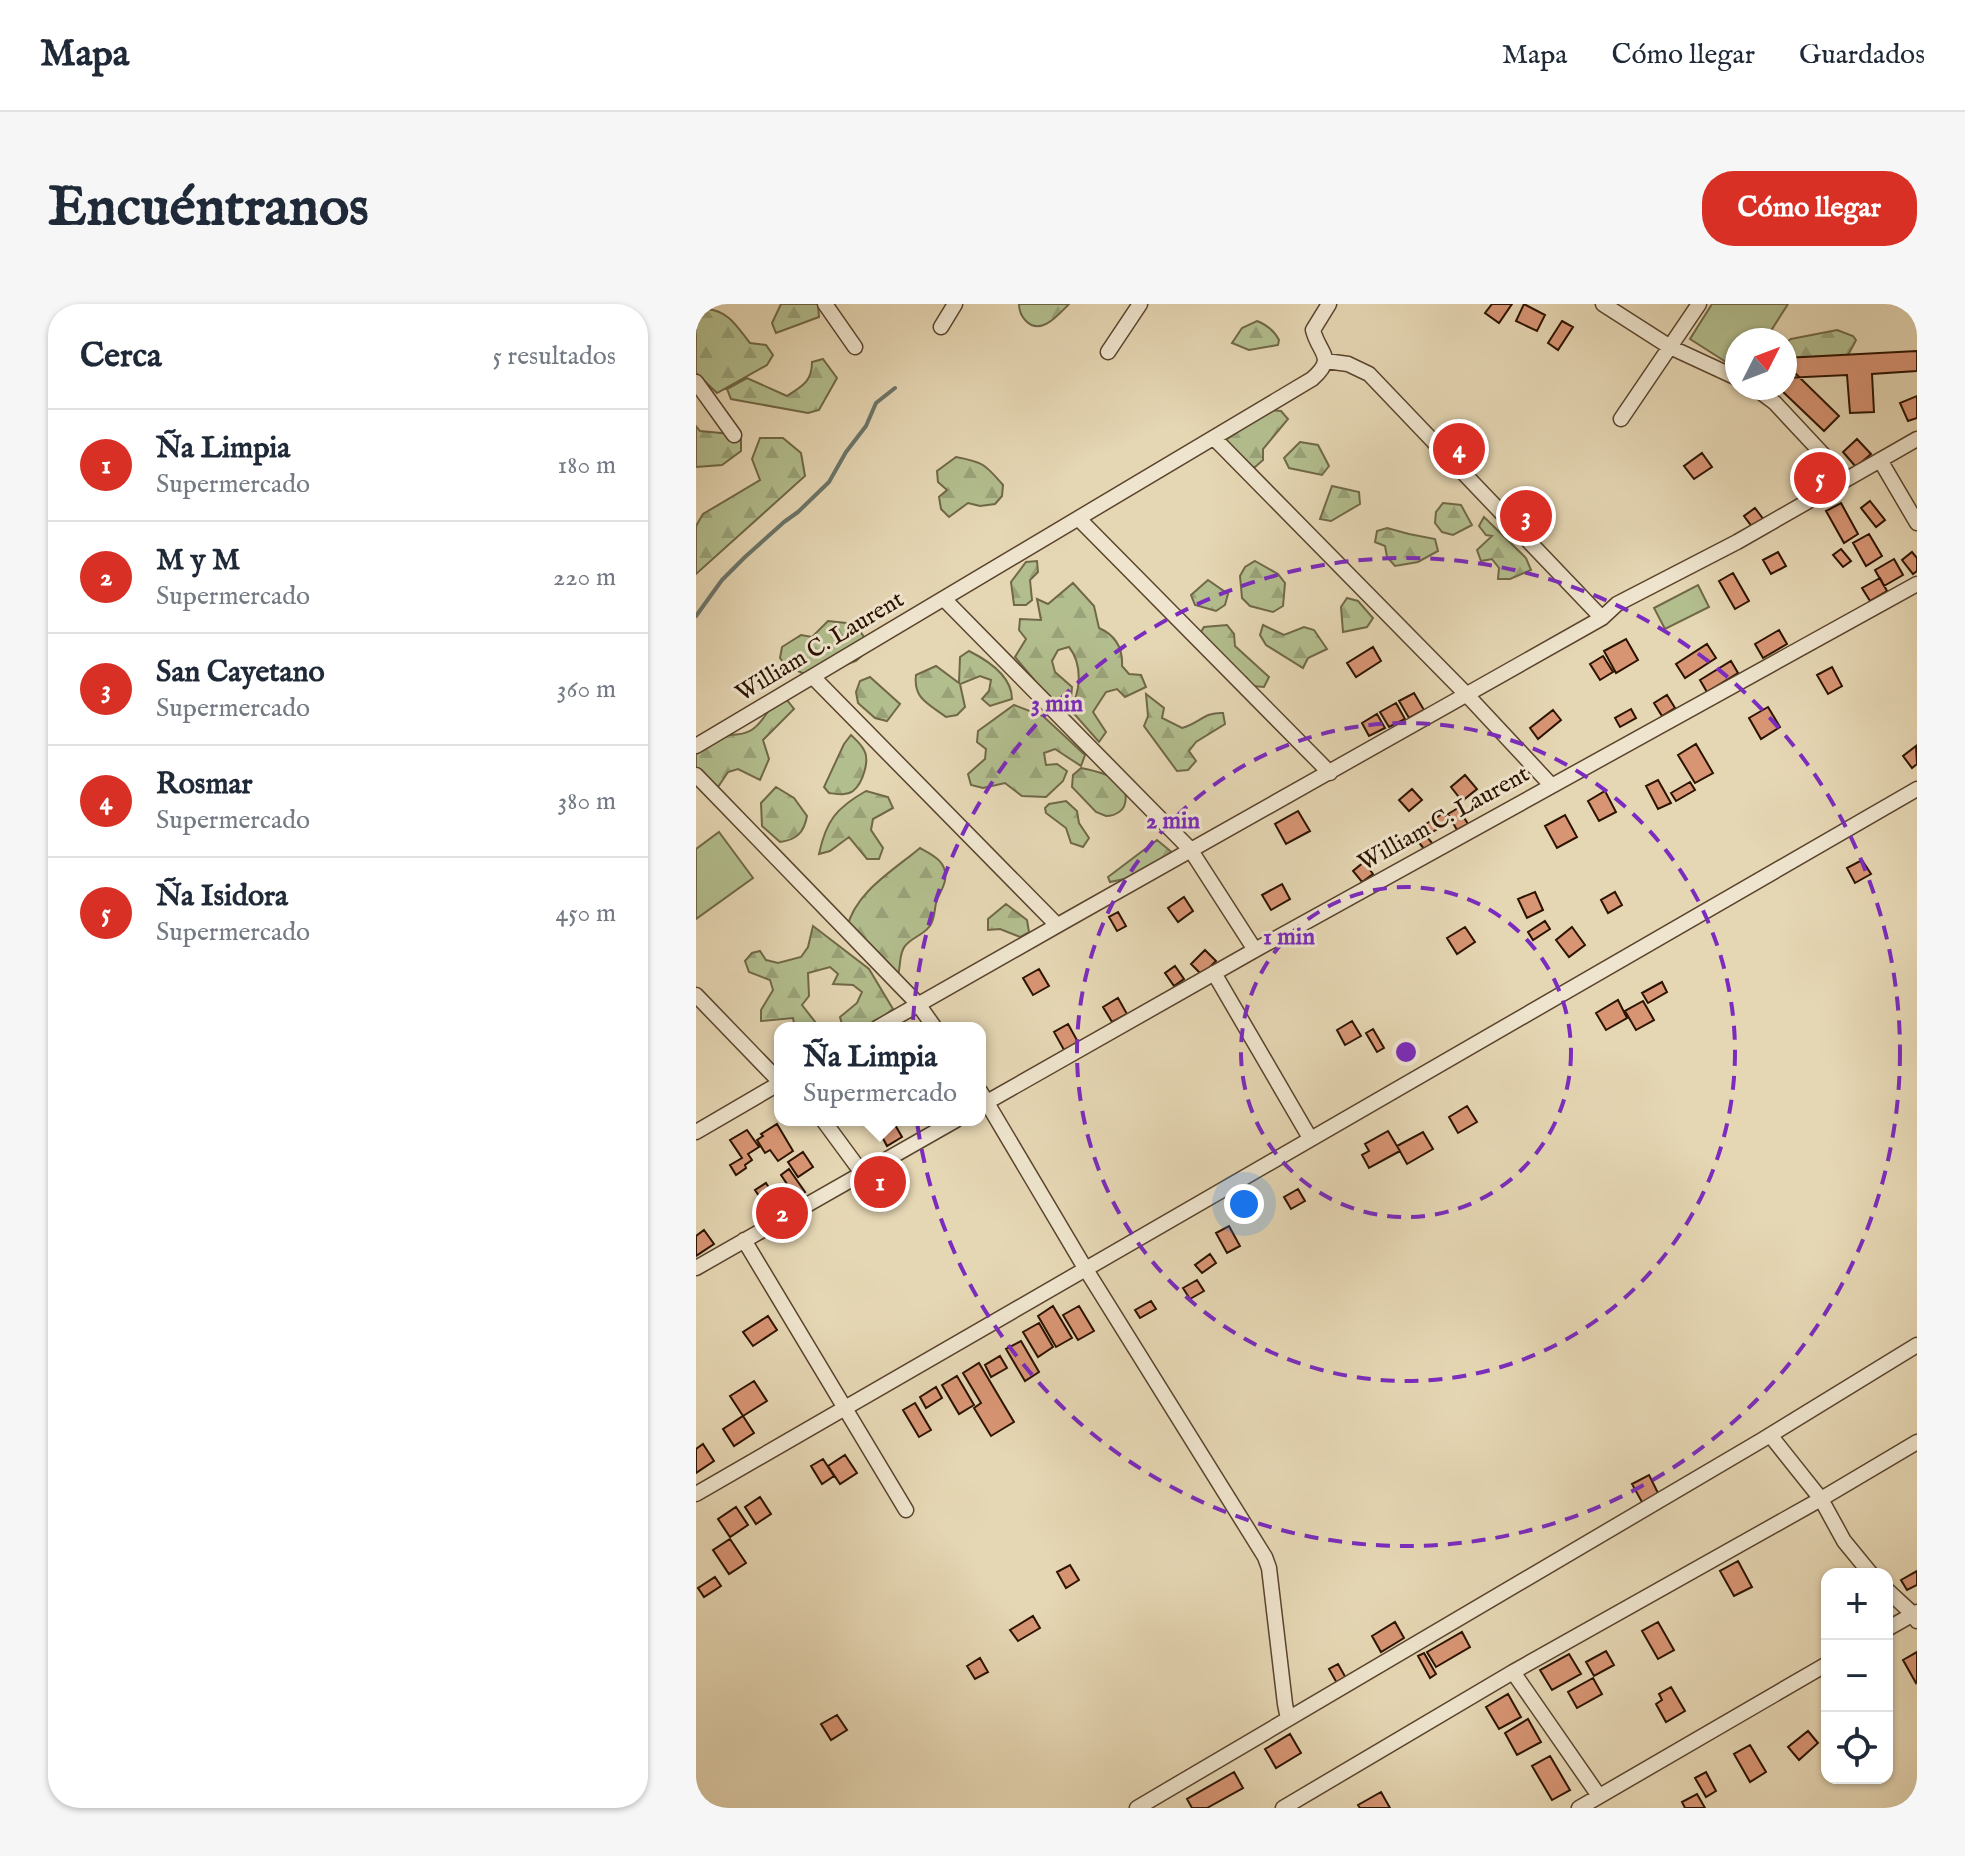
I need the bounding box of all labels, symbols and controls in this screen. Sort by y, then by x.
text: Mapa [40,31,129,79]
text: Mapa [1502,38,1567,73]
text: Cómo llegar [1611,38,1755,73]
text: Guardados [1799,38,1925,73]
button: Cómo llegar [1702,171,1917,246]
text: Encuéntranos [48,173,369,244]
north arrow [1725,328,1797,400]
text: Cerca [80,335,162,378]
text: 5 resultados [493,340,616,373]
pin: 4 [1433,419,1485,479]
text: Ña Limpia [156,430,290,468]
pin: 5 [1794,448,1846,508]
text: 1 [101,449,111,482]
text: 180 m [558,449,616,482]
text: Supermercado [156,468,310,501]
pin: 3 [1500,486,1552,546]
text: M y M [156,542,240,580]
text: 2 [100,561,112,594]
text: 220 m [553,561,616,594]
text: Supermercado [156,580,310,613]
street label: William C. Laurent [730,585,910,709]
text: San Cayetano [156,654,325,692]
text: 3 [101,673,111,706]
text: 360 m [557,673,616,706]
text: 3 min [1031,689,1083,720]
text: Supermercado [156,692,310,725]
street label: William C. Laurent [1353,759,1535,879]
text: Rosmar [156,766,253,804]
text: 4 [100,785,112,818]
text: 380 m [558,785,616,818]
text: Supermercado [156,804,310,837]
text: 2 min [1146,806,1200,837]
text: Ña Isidora [156,878,288,916]
text: 5 [101,897,111,930]
text: 450 m [556,897,616,930]
text: Supermercado [156,916,310,949]
text: 1 min [1263,922,1315,953]
popup [774,1022,986,1126]
centre of rings [1392,1038,1420,1066]
text: Ña Limpia [803,1039,937,1077]
text: Supermercado [803,1077,957,1110]
pin: 1 [854,1152,906,1212]
pin: 2 [756,1183,808,1243]
your location [1224,1184,1264,1224]
map controls [1821,1568,1893,1784]
button: + [1821,1568,1893,1640]
button: − [1821,1640,1893,1712]
button: locate [1821,1712,1893,1784]

